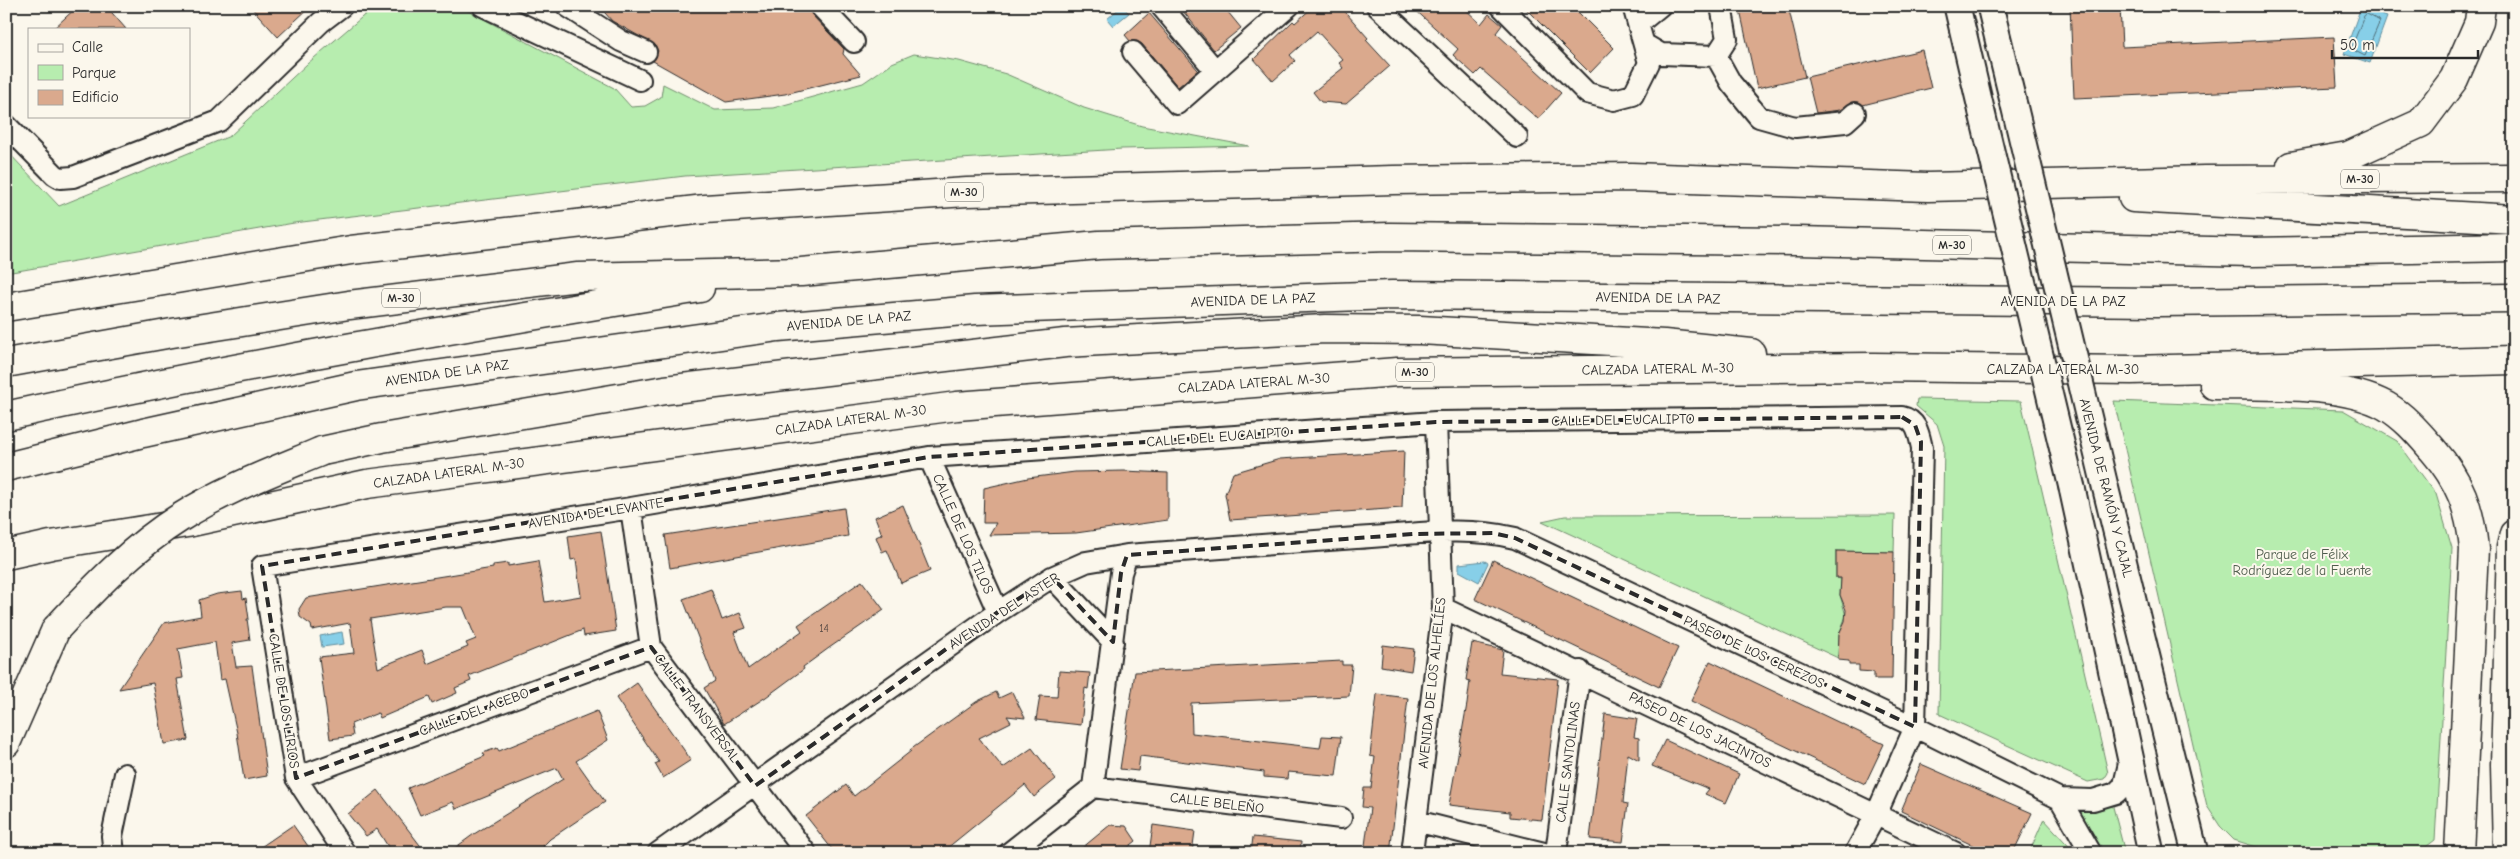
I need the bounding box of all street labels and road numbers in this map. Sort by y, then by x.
road number: M-30 [2341,170,2379,188]
road number: M-30 [945,182,983,202]
road number: M-30 [1933,236,1971,254]
road number: M-30 [382,288,420,308]
street label: AVENIDA DE LA PAZ [1595,288,1721,308]
street label: AVENIDA DE LA PAZ [1190,289,1316,311]
street label: AVENIDA DE LA PAZ [2000,293,2126,310]
street label: AVENIDA DE LA PAZ [786,307,912,335]
street label: AVENIDA DE LA PAZ [384,356,510,390]
street label: CALZADA LATERAL M-30 [1582,359,1734,379]
street label: CALZADA LATERAL M-30 [1987,361,2139,378]
road number: M-30 [1396,362,1434,382]
street label: CALZADA LATERAL M-30 [1177,369,1331,397]
street label: AVENIDA DE RAMÓN Y CAJAL [2075,397,2137,579]
street label: CALZADA LATERAL M-30 [774,401,928,439]
street label: CALLE DEL EUCALIPTO [1551,410,1695,430]
street label: CALLE DEL EUCALIPTO [1146,424,1290,450]
street label: CALZADA LATERAL M-30 [372,454,526,492]
street label: CALLE DE LOS TILOS [929,471,997,597]
street label: AVENIDA DE LEVANTE [527,494,665,532]
street label: AVENIDA DEL ASTER [945,569,1063,653]
street label: AVENIDA DE LOS ALHELÍES [1415,596,1449,769]
street label: PASEO DE LOS CEREZOS [1681,612,1827,692]
street label: CALLE DE LOS LIRIOS [265,632,303,770]
street label: CALLE TRANSVERSAL [651,650,743,766]
street label: CALLE DEL ACEBO [417,684,531,740]
street label: PASEO DE LOS JACINTOS [1626,688,1774,772]
street label: CALLE SANTOLINAS [1552,700,1584,824]
street label: CALLE BELEÑO [1169,789,1265,817]

